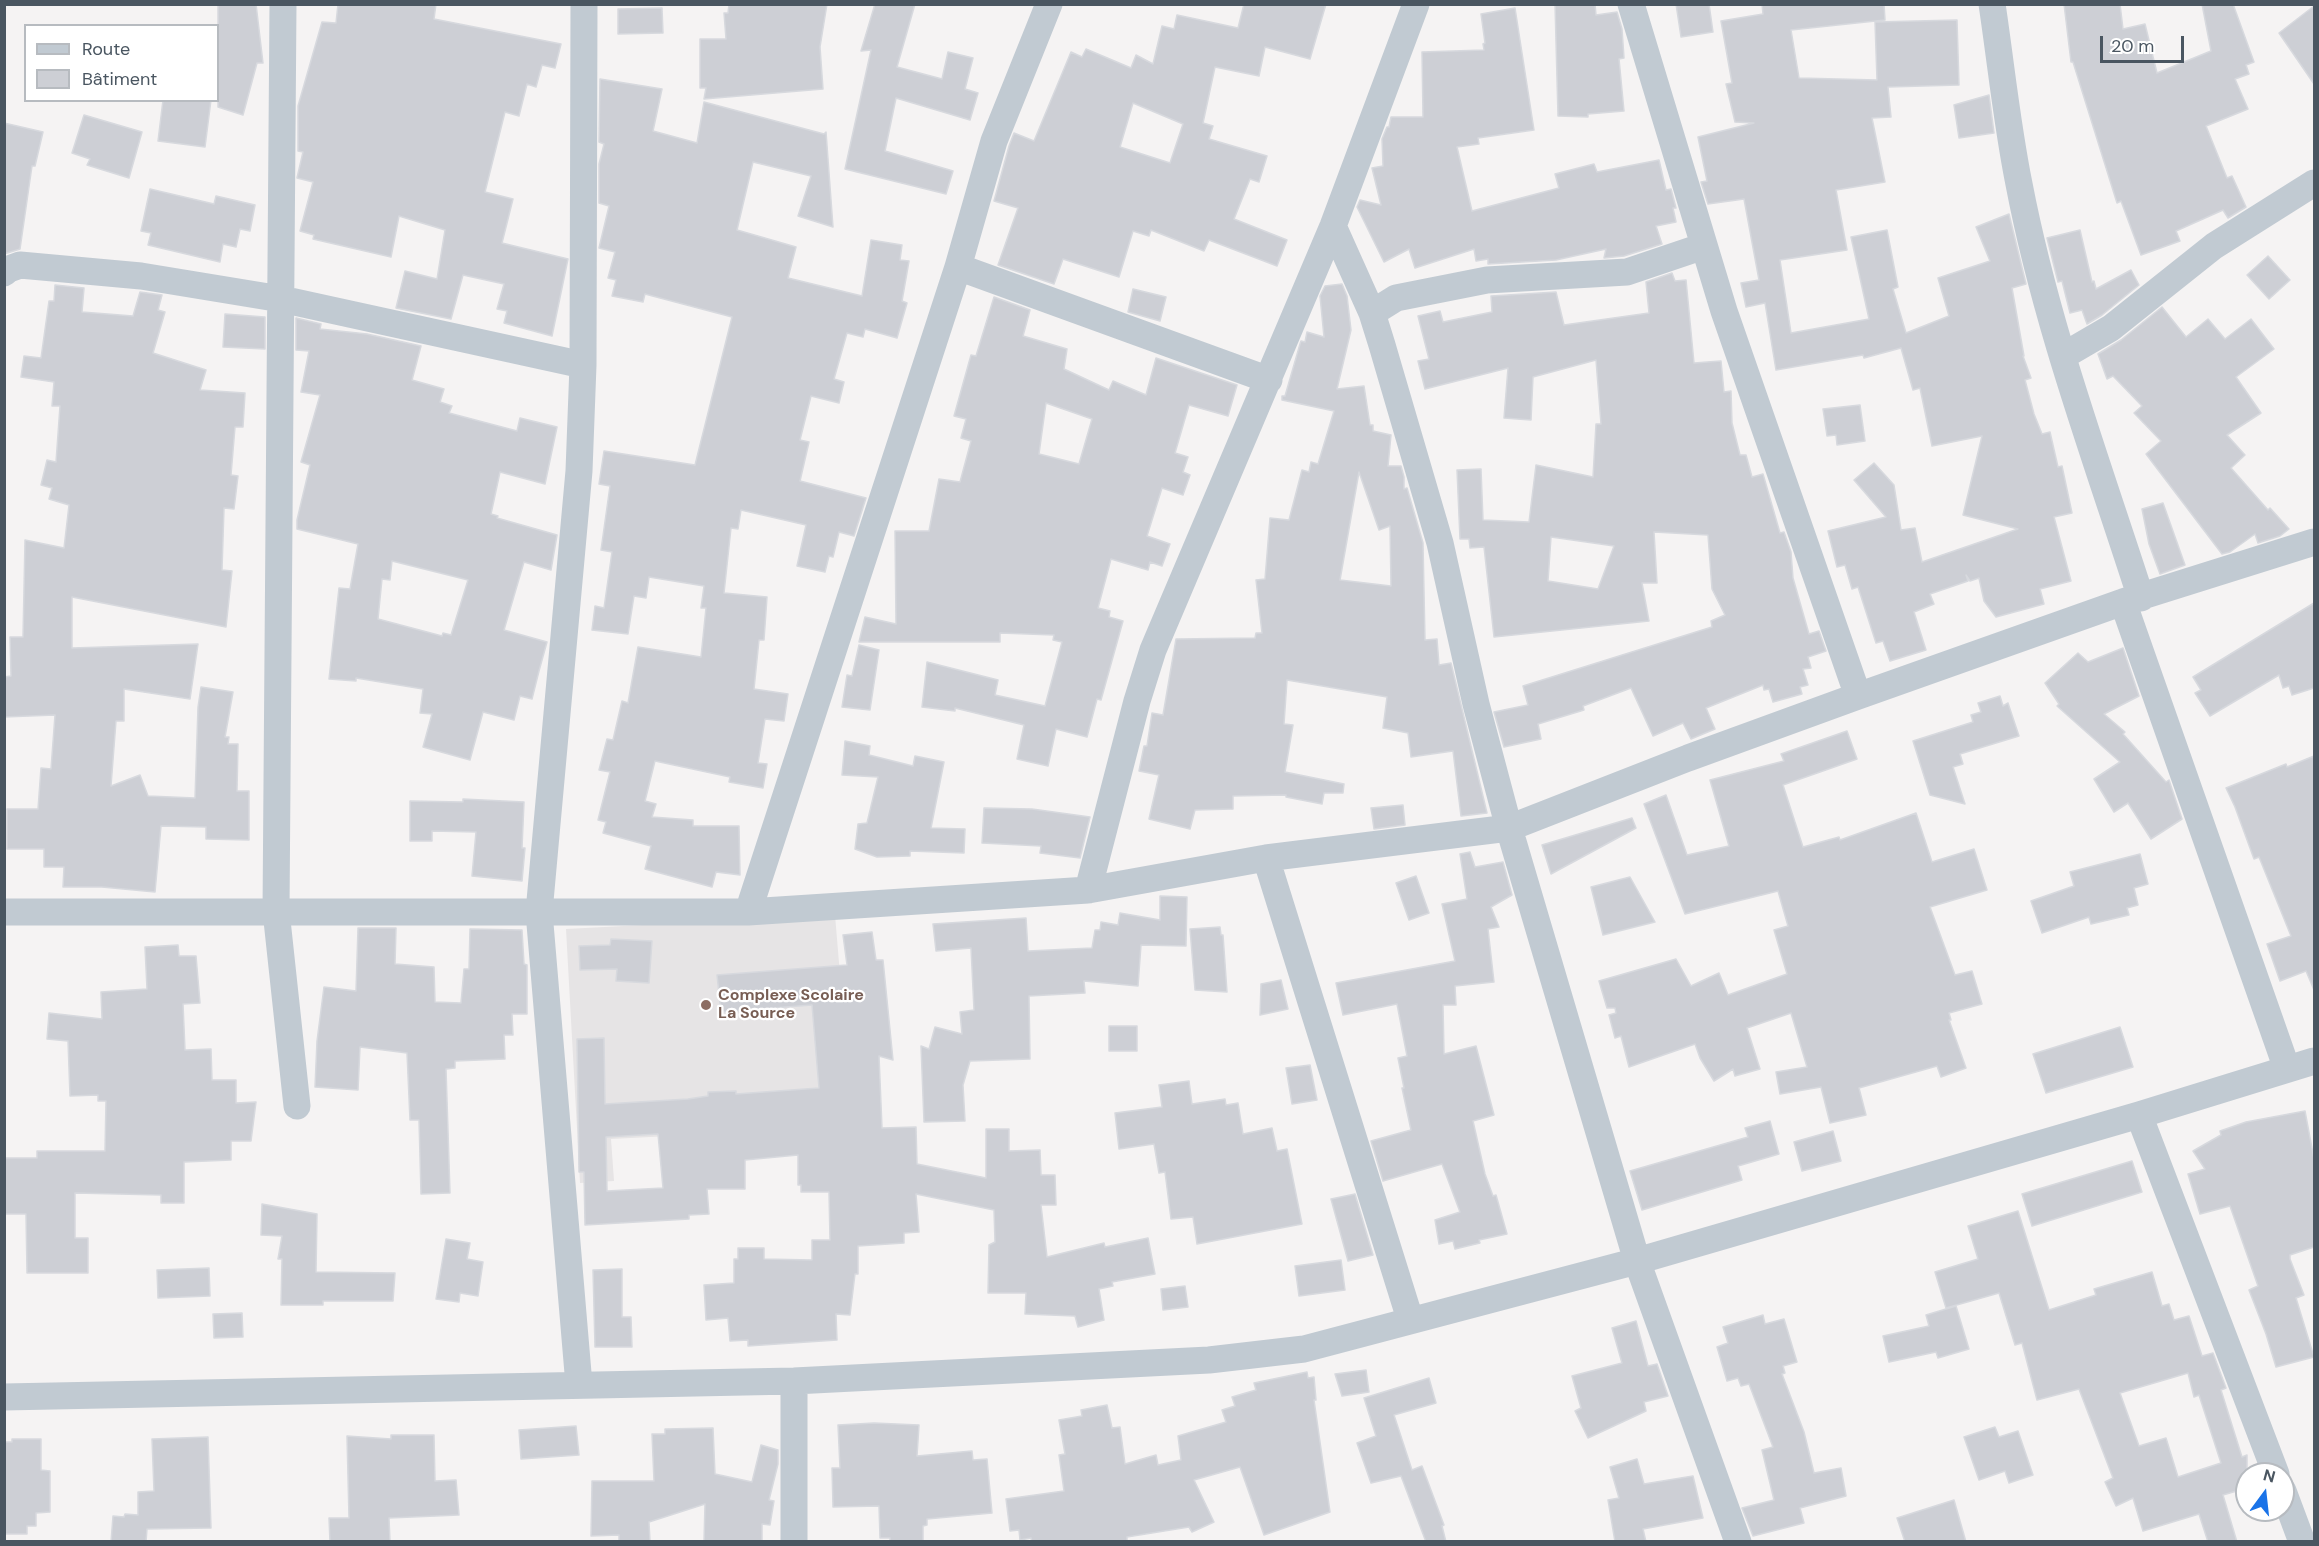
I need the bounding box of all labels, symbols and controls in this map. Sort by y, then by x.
legend [24,24,219,102]
scale bar [2103,24,2187,62]
text: 20 m [2111,34,2154,58]
text: Route [82,37,130,61]
text: Bâtiment [82,67,157,91]
place label: Complexe Scolaire La Source [718,986,864,1024]
marker: Complexe Scolaire La Source [699,998,713,1012]
north arrow [2235,1462,2295,1522]
text: N [2261,1464,2278,1488]

